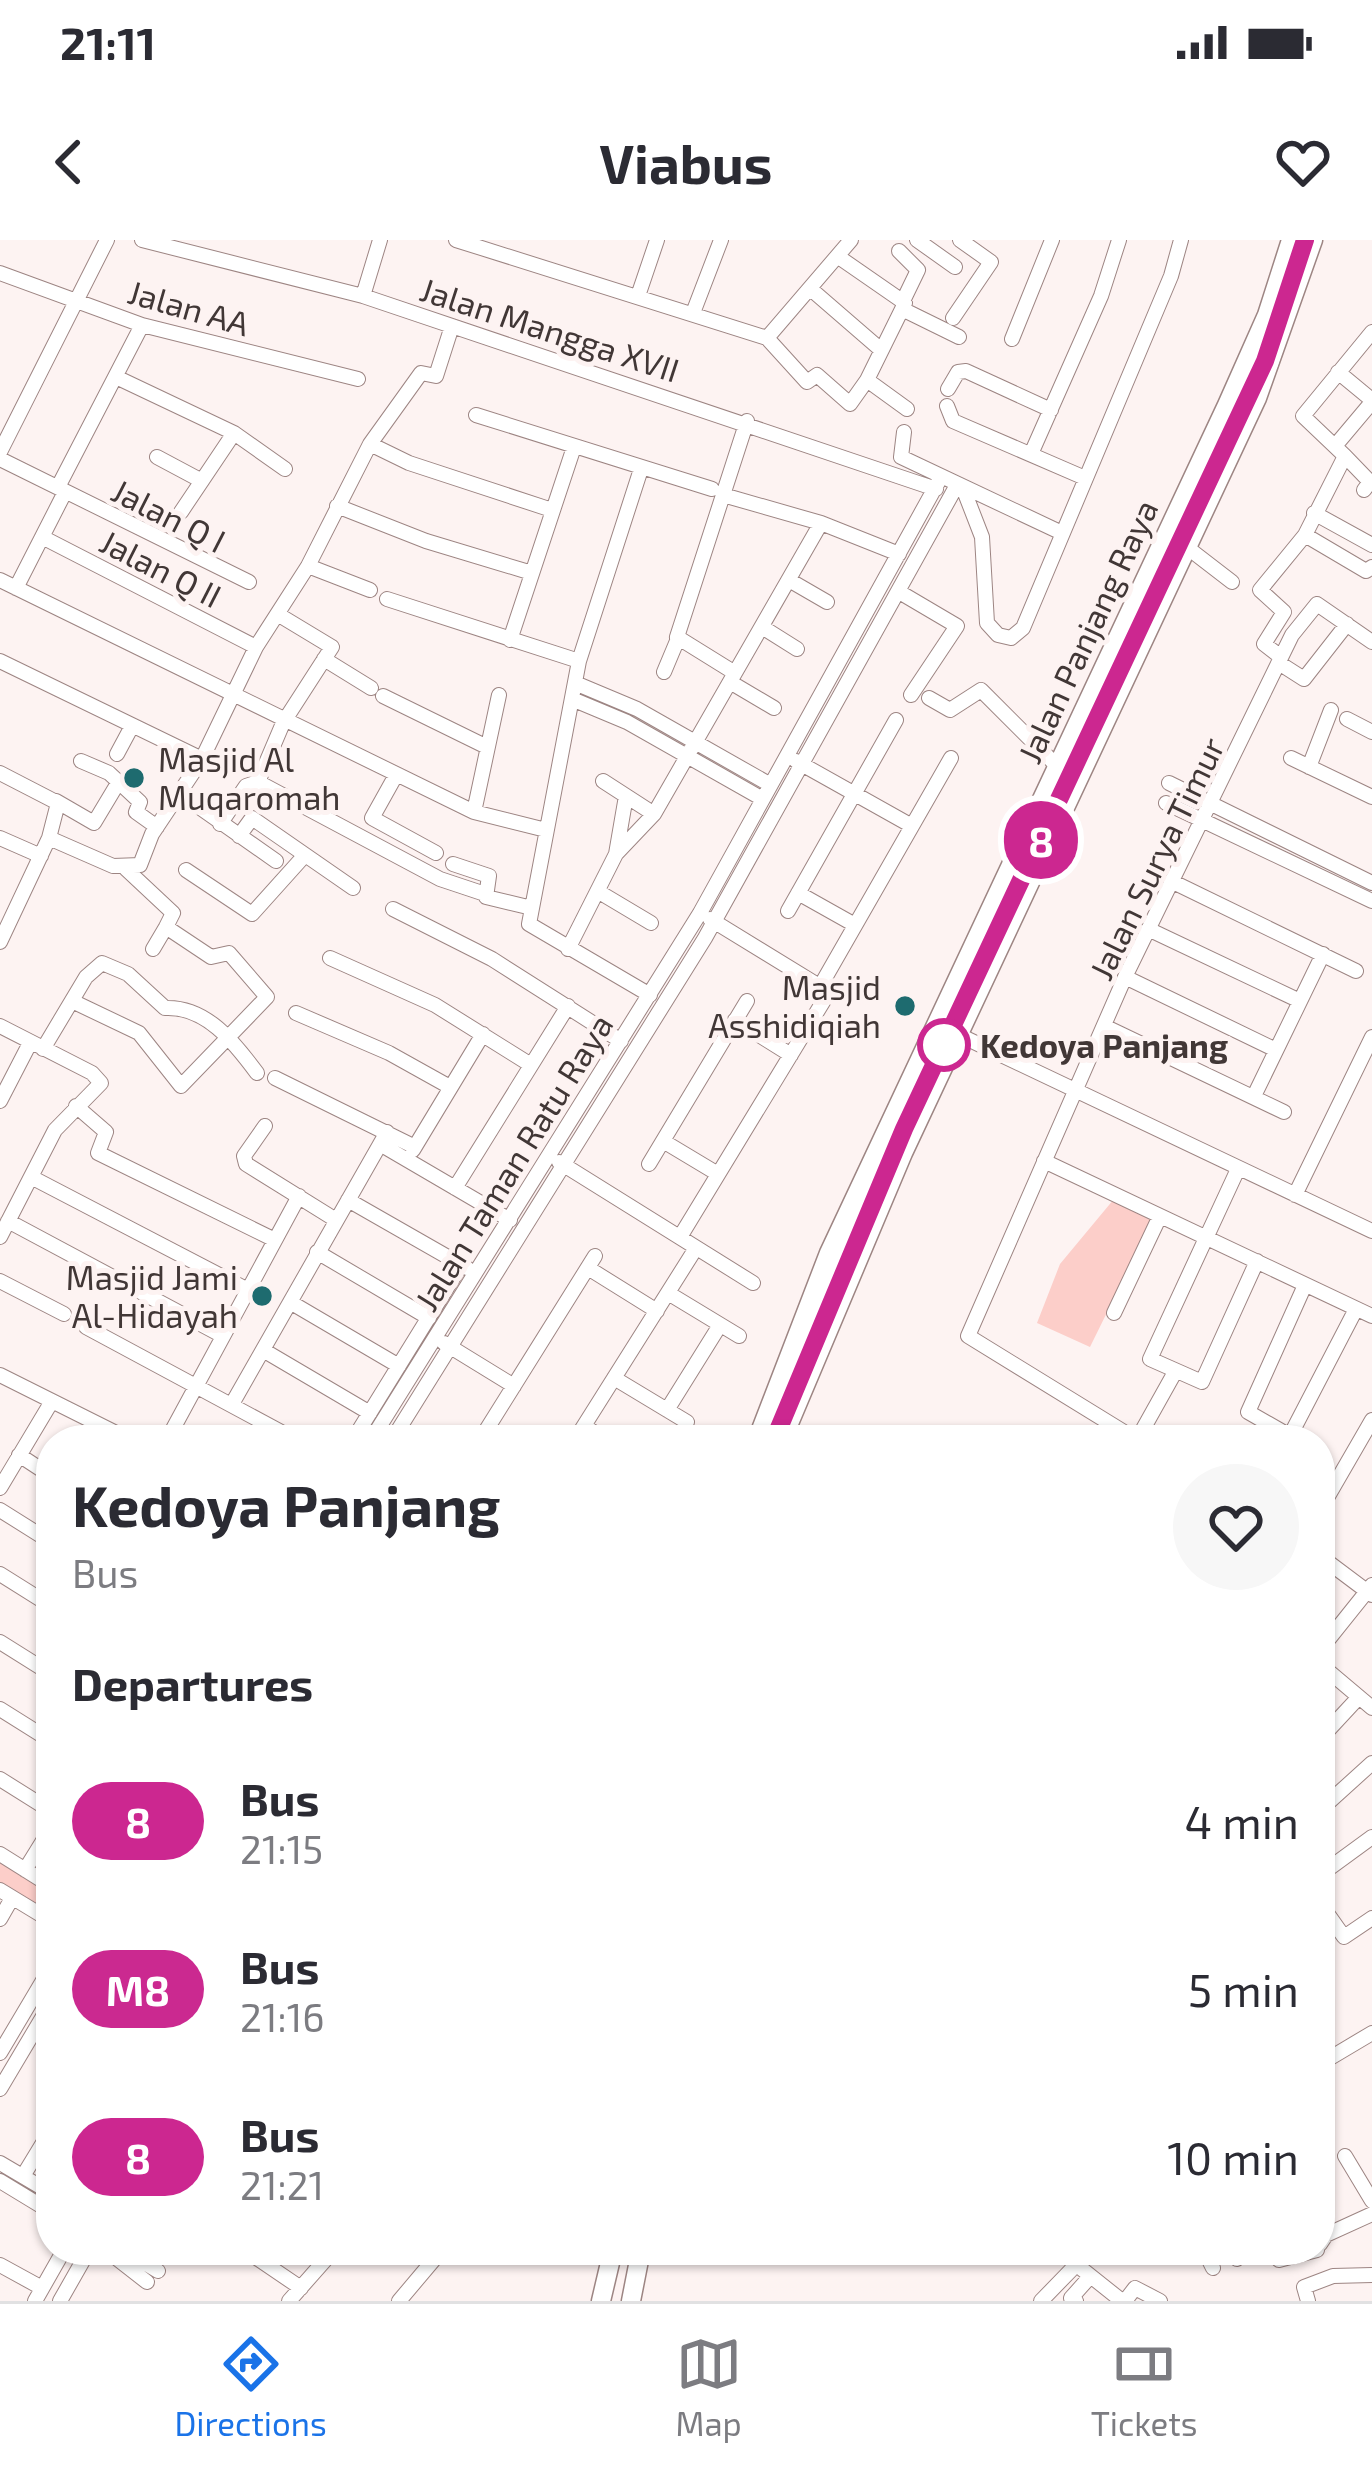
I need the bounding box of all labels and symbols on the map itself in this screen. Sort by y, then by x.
street label: Jalan Mangga XVII [416,268,684,390]
street label: Jalan AA [124,271,255,343]
street label: Jalan Q I [106,470,232,560]
street label: Jalan Panjang Raya [1009,493,1165,769]
street label: Jalan Q II [94,521,228,615]
street label: Jalan Surya Timur [1080,730,1232,986]
place label: Masjid Al Muqaromah [158,739,340,817]
marker: Masjid Al Muqaromah [121,765,147,791]
line badge: 8 [1002,801,1080,879]
place label: Masjid Asshidiqiah [708,967,881,1045]
marker: Masjid Asshidiqiah [892,993,918,1019]
street label: Jalan Taman Ratu Raya [405,1006,621,1318]
marker: Kedoya Panjang [919,1020,969,1070]
place label: Kedoya Panjang [980,1025,1228,1065]
place label: Masjid Jami Al-Hidayah [66,1257,238,1335]
marker: Masjid Jami Al-Hidayah [249,1283,275,1309]

